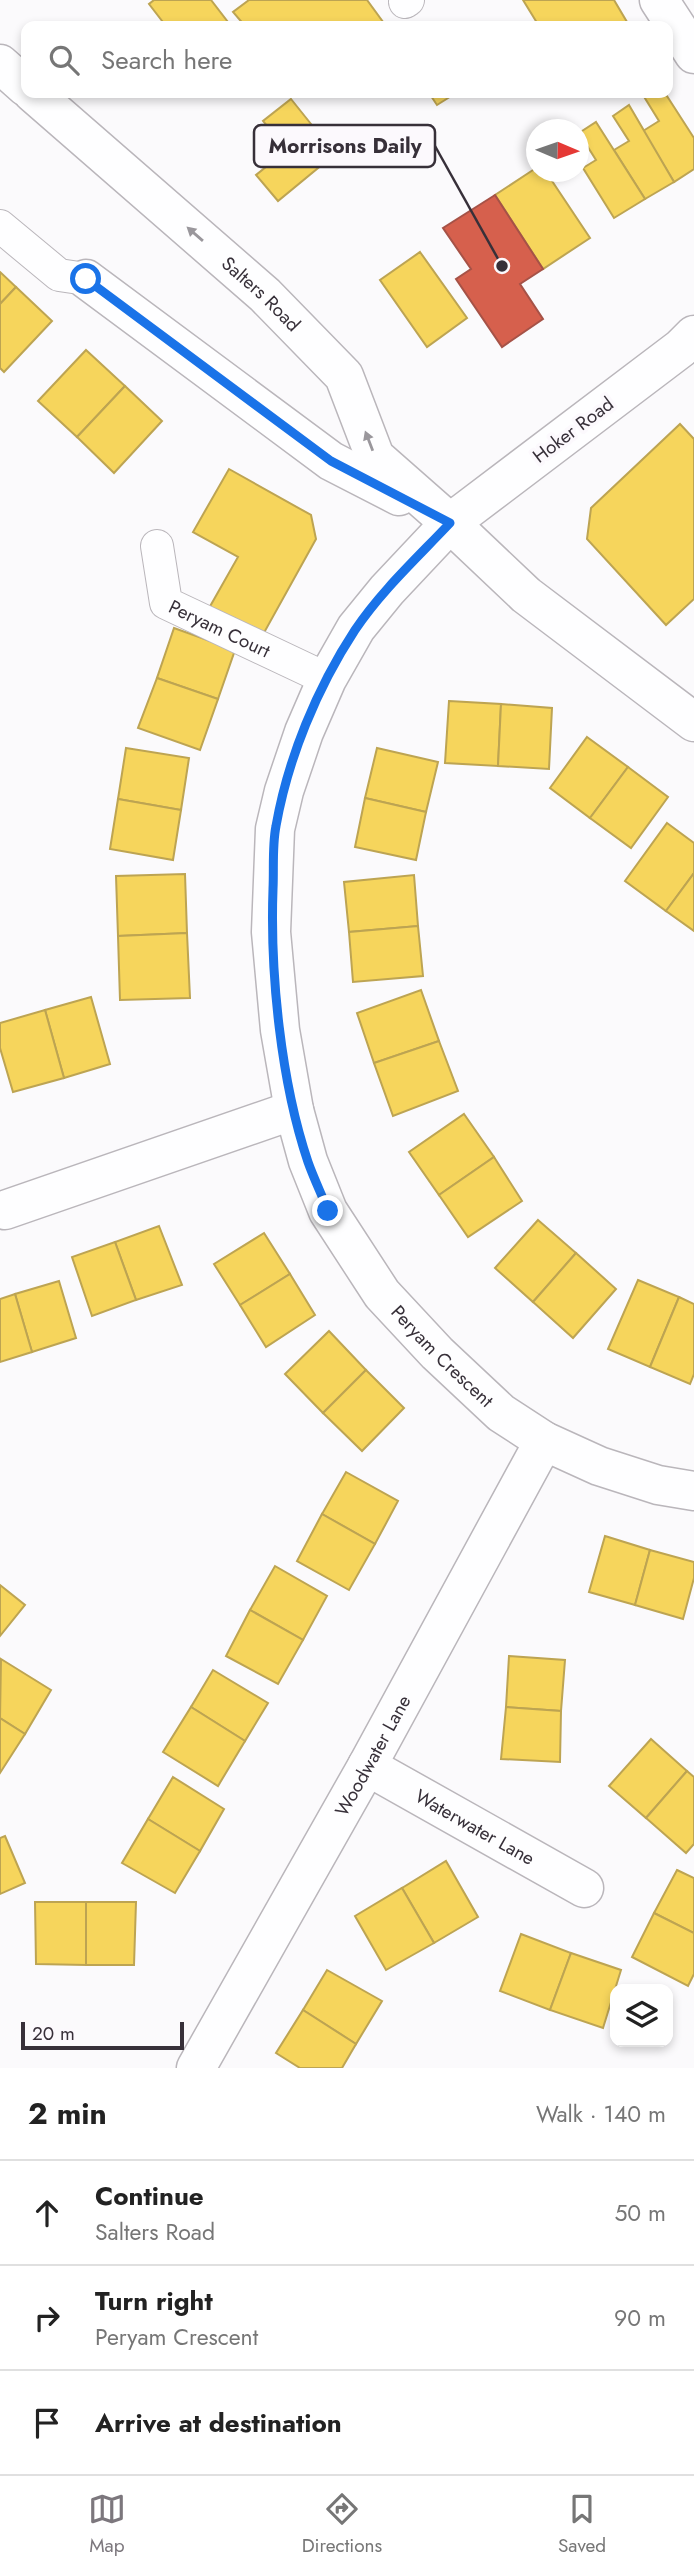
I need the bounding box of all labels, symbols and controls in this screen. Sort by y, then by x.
search box [21,21,673,98]
icon: search [45,41,83,79]
text: Search here [101,41,233,79]
north arrow [526,119,589,182]
callout: Morrisons Daily [254,125,435,167]
text: Morrisons Daily [268,131,423,161]
one-way arrow [187,227,204,242]
street label: Salters Road [216,250,307,337]
route start [70,263,101,294]
street label: Hoker Road [527,391,619,469]
one-way arrow [363,431,374,452]
street label: Peryam Court [164,593,275,664]
route end [312,1195,343,1226]
street label: Peryam Crescent [385,1299,500,1413]
street label: Woodwater Lane [328,1690,417,1821]
street label: Waterwater Lane [410,1782,540,1871]
map controls [610,1984,673,2047]
button: layers [610,1984,673,2047]
scale bar [21,2019,184,2051]
text: 20 m [32,2020,75,2047]
text: 2 min [28,2092,107,2135]
text: Walk · 140 m [536,2097,666,2131]
text: Continue [95,2177,204,2215]
icon: ahead [28,2194,66,2232]
text: 50 m [614,2196,666,2230]
text: Salters Road [95,2215,215,2249]
text: Turn right [95,2282,213,2320]
icon: right [28,2299,66,2337]
text: 90 m [614,2301,666,2335]
text: Peryam Crescent [95,2320,258,2354]
icon: arrive [28,2404,66,2442]
text: Arrive at destination [95,2404,342,2442]
tab: Map [88,2490,126,2559]
tab: Directions [302,2490,382,2559]
tab: Saved [558,2490,606,2559]

